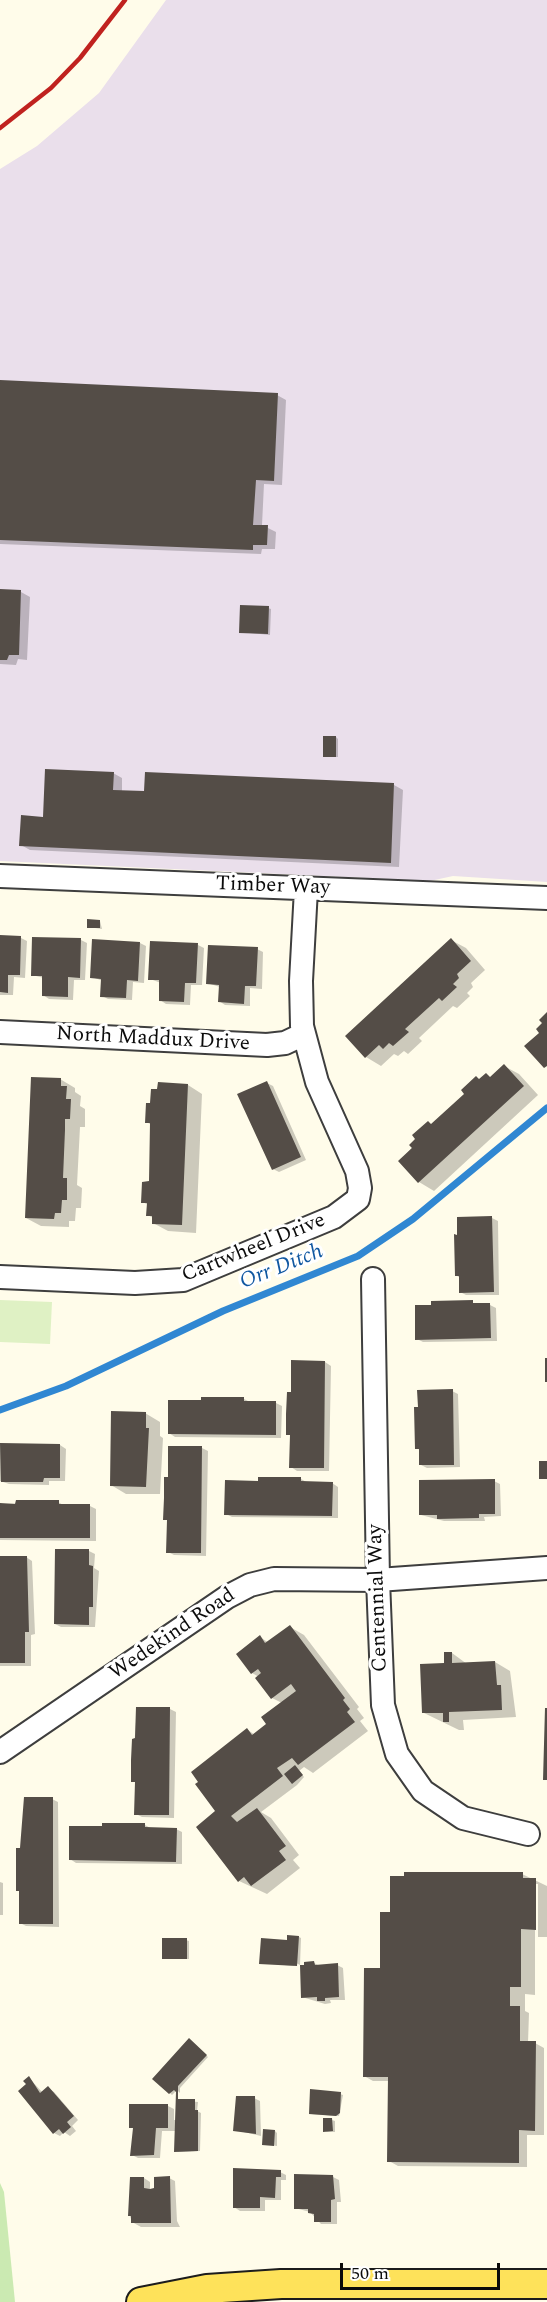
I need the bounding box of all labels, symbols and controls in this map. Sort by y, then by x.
street label: Timber Way [215,872,331,902]
street label: North Maddux Drive [55,1022,251,1058]
street label: Cartwheel Drive [179,1209,329,1289]
water label: Orr Ditch [237,1239,327,1297]
street label: Centennial Way [364,1524,394,1672]
street label: Wedekind Road [105,1584,241,1686]
scale bar [343,2251,504,2289]
text: 50 m [351,2260,389,2287]

